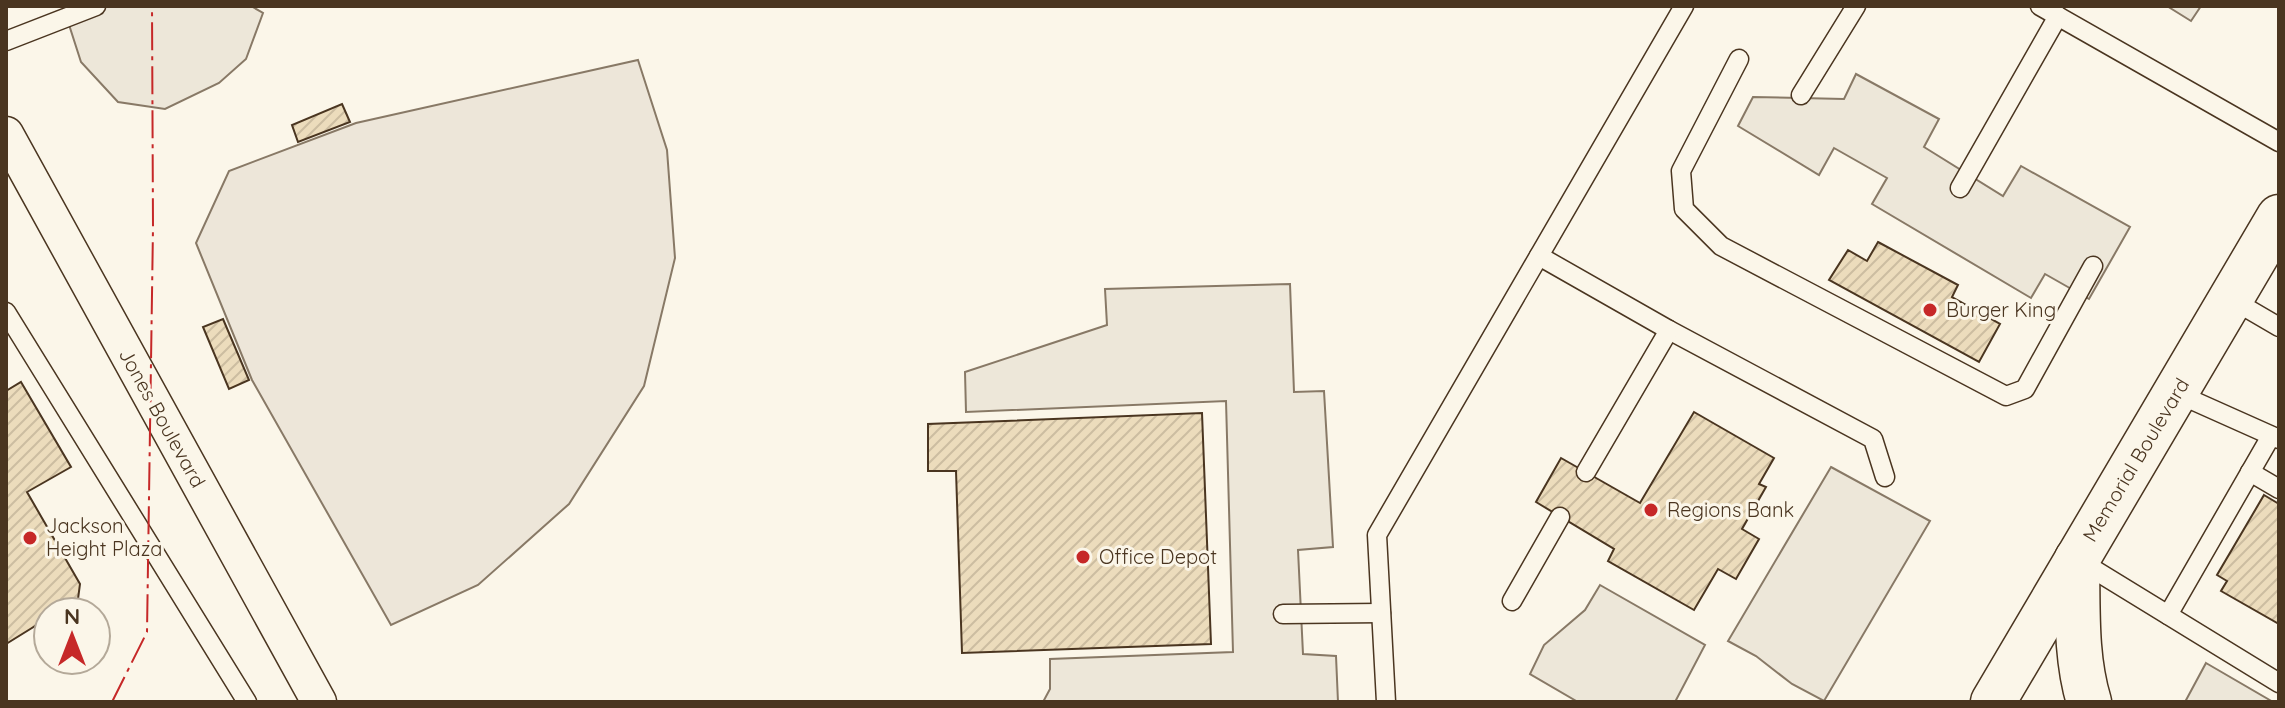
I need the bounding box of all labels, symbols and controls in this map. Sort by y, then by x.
place label: Burger King [1946,297,2056,322]
marker: Burger King [1921,301,1939,319]
street label: Jones Boulevard [114,344,211,492]
street label: Memorial Boulevard [2077,373,2194,546]
place label: Regions Bank [1667,497,1794,522]
marker: Regions Bank [1642,501,1660,519]
place label: Jackson Height Plaza [46,513,162,561]
marker: Jackson Height Plaza [21,529,39,547]
place label: Office Depot [1099,544,1217,569]
marker: Office Depot [1074,548,1092,566]
north arrow [32,596,112,676]
text: N [64,602,80,630]

